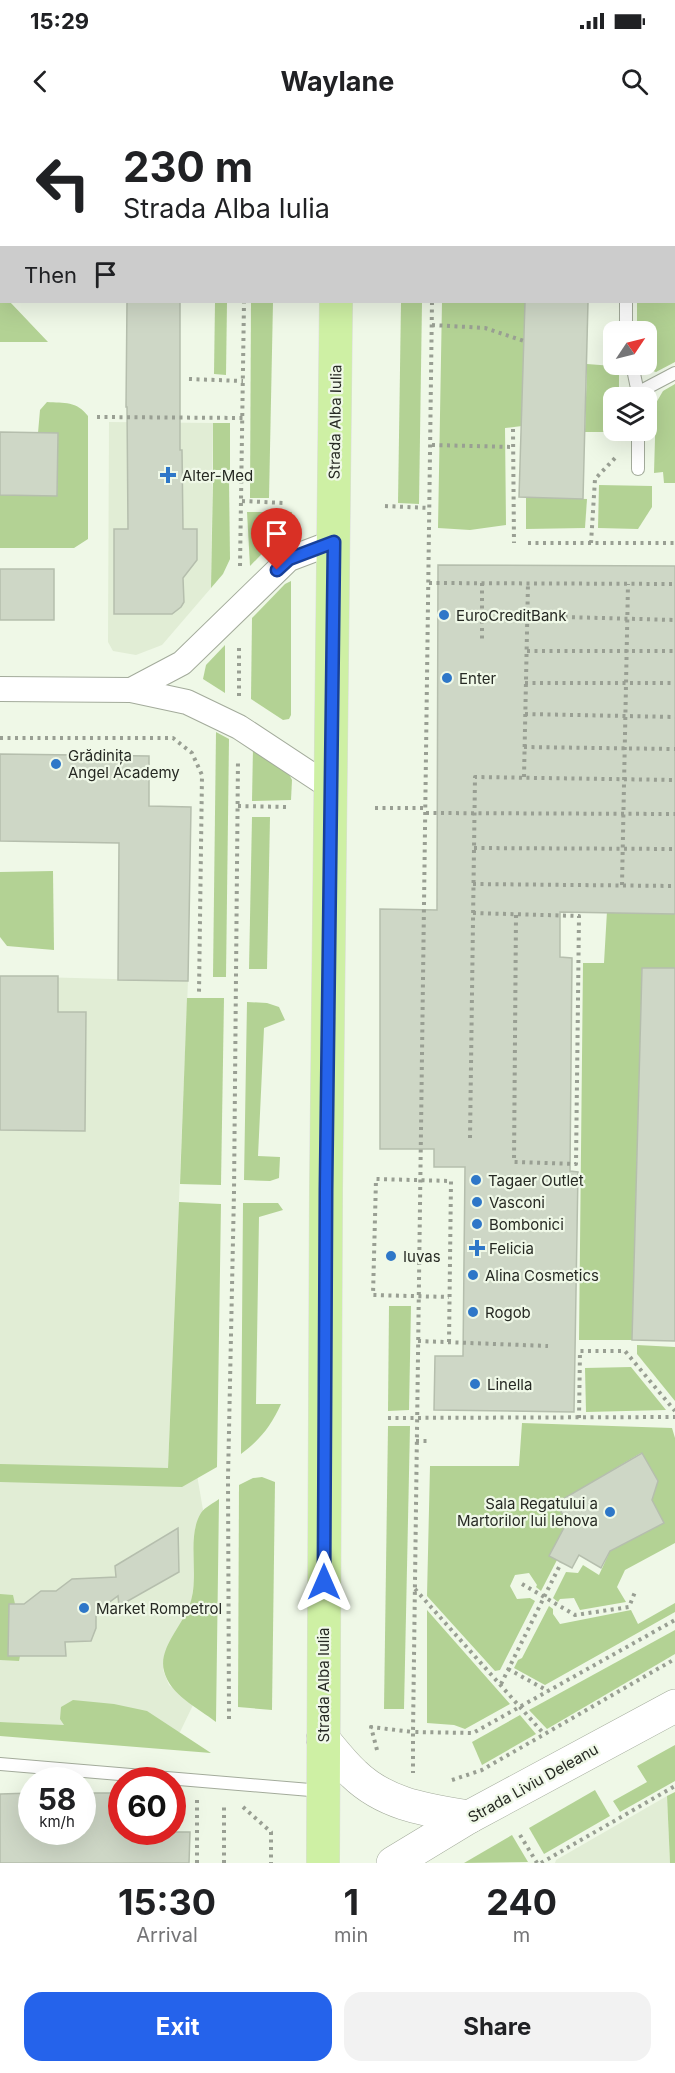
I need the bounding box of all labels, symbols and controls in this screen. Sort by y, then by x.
text: 15:29 [30,8,89,34]
icon: back [24,65,57,98]
text: Waylane [281,65,394,98]
icon: search [618,65,651,98]
text: 230 m [123,141,253,192]
icon: left [24,144,102,222]
text: Strada Alba Iulia [123,192,330,225]
icon: arrive [89,258,122,291]
text: Then [24,262,77,288]
north arrow [603,321,657,375]
map controls [603,321,657,441]
street label: Strada Alba Iulia [324,364,346,480]
button: layers [603,387,657,441]
marker: Alter-Med [159,466,177,484]
place label: Alter-Med [182,466,253,485]
pin [251,508,302,570]
icon: arrive [260,517,293,550]
place label: EuroCreditBank [456,606,567,625]
marker: EuroCreditBank [437,608,451,622]
place label: Enter [459,669,496,688]
marker: Enter [440,671,454,685]
place label: Grădinița Angel Academy [68,746,180,782]
marker: Grădinița Angel Academy [49,757,63,771]
place label: Tagaer Outlet [488,1171,584,1190]
marker: Tagaer Outlet [469,1173,483,1187]
place label: Vasconi [489,1193,545,1212]
marker: Vasconi [470,1195,484,1209]
place label: Bombonici [489,1215,564,1234]
marker: Bombonici [470,1217,484,1231]
place label: Felicia [489,1239,534,1258]
marker: Felicia [470,1241,484,1255]
place label: Iuvas [403,1247,441,1266]
marker: Iuvas [384,1249,398,1263]
place label: Alina Cosmetics [485,1266,599,1285]
marker: Alina Cosmetics [466,1268,480,1282]
place label: Rogob [485,1303,531,1322]
marker: Rogob [466,1305,480,1319]
place label: Linella [487,1375,532,1394]
marker: Linella [468,1377,482,1391]
place label: Sala Regatului a Martorilor lui Iehova [457,1494,598,1530]
marker: Sala Regatului a Martorilor lui Iehova [603,1505,617,1519]
position arrow [292,1550,356,1614]
place label: Market Rompetrol [96,1599,222,1618]
marker: Market Rompetrol [77,1601,91,1615]
street label: Strada Alba Iulia [314,1628,333,1742]
street label: Strada Liviu Deleanu [465,1739,601,1827]
speed limit sign: 60 [108,1767,186,1845]
text: 58 [38,1781,76,1817]
text: km/h [39,1812,75,1831]
text: 15:30 [118,1880,216,1924]
text: 1 [343,1880,359,1924]
text: 240 [486,1880,557,1924]
text: Arrival [136,1923,198,1947]
text: min [334,1923,368,1947]
text: m [513,1923,530,1947]
button: Exit [24,1992,332,2061]
button: Share [344,1992,651,2061]

